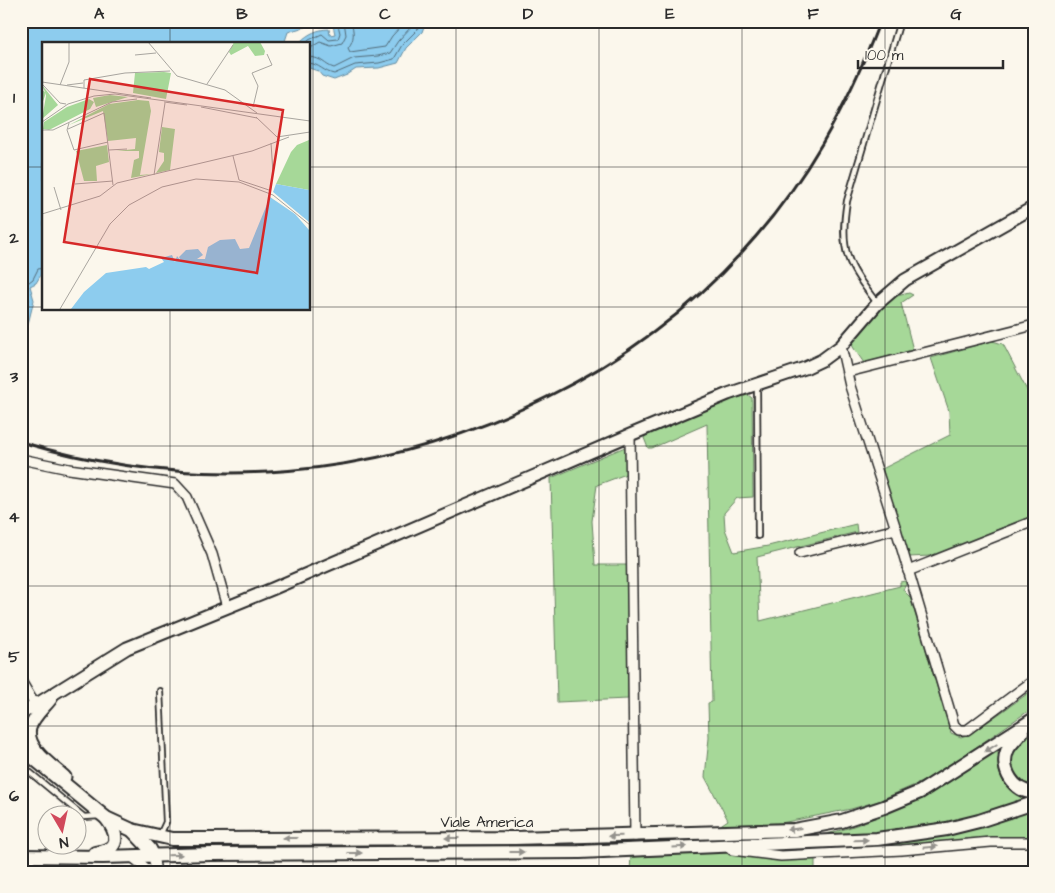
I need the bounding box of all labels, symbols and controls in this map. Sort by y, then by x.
text: A [94,3,105,25]
text: B [236,3,248,25]
text: C [379,3,391,25]
text: D [523,3,534,25]
text: E [665,3,675,25]
text: F [807,3,819,25]
text: G [950,3,962,25]
scale bar [858,38,1002,70]
inset map [42,42,310,310]
text: 100 m [865,45,904,66]
text: 1 [13,87,16,109]
text: 2 [8,227,19,249]
text: 3 [9,366,19,388]
text: 4 [9,506,20,528]
text: 5 [8,646,20,668]
one-way arrow [984,743,997,753]
text: 6 [9,785,19,807]
north arrow [38,806,88,856]
street label: Viale America [441,812,534,833]
one-way arrow [786,825,802,833]
text: N [58,831,70,852]
one-way arrow [606,832,622,840]
one-way arrow [281,834,297,842]
one-way arrow [444,834,460,842]
one-way arrow [853,835,869,843]
one-way arrow [672,843,688,851]
one-way arrow [922,843,938,851]
one-way arrow [510,848,526,856]
one-way arrow [347,849,363,857]
one-way arrow [167,850,183,858]

